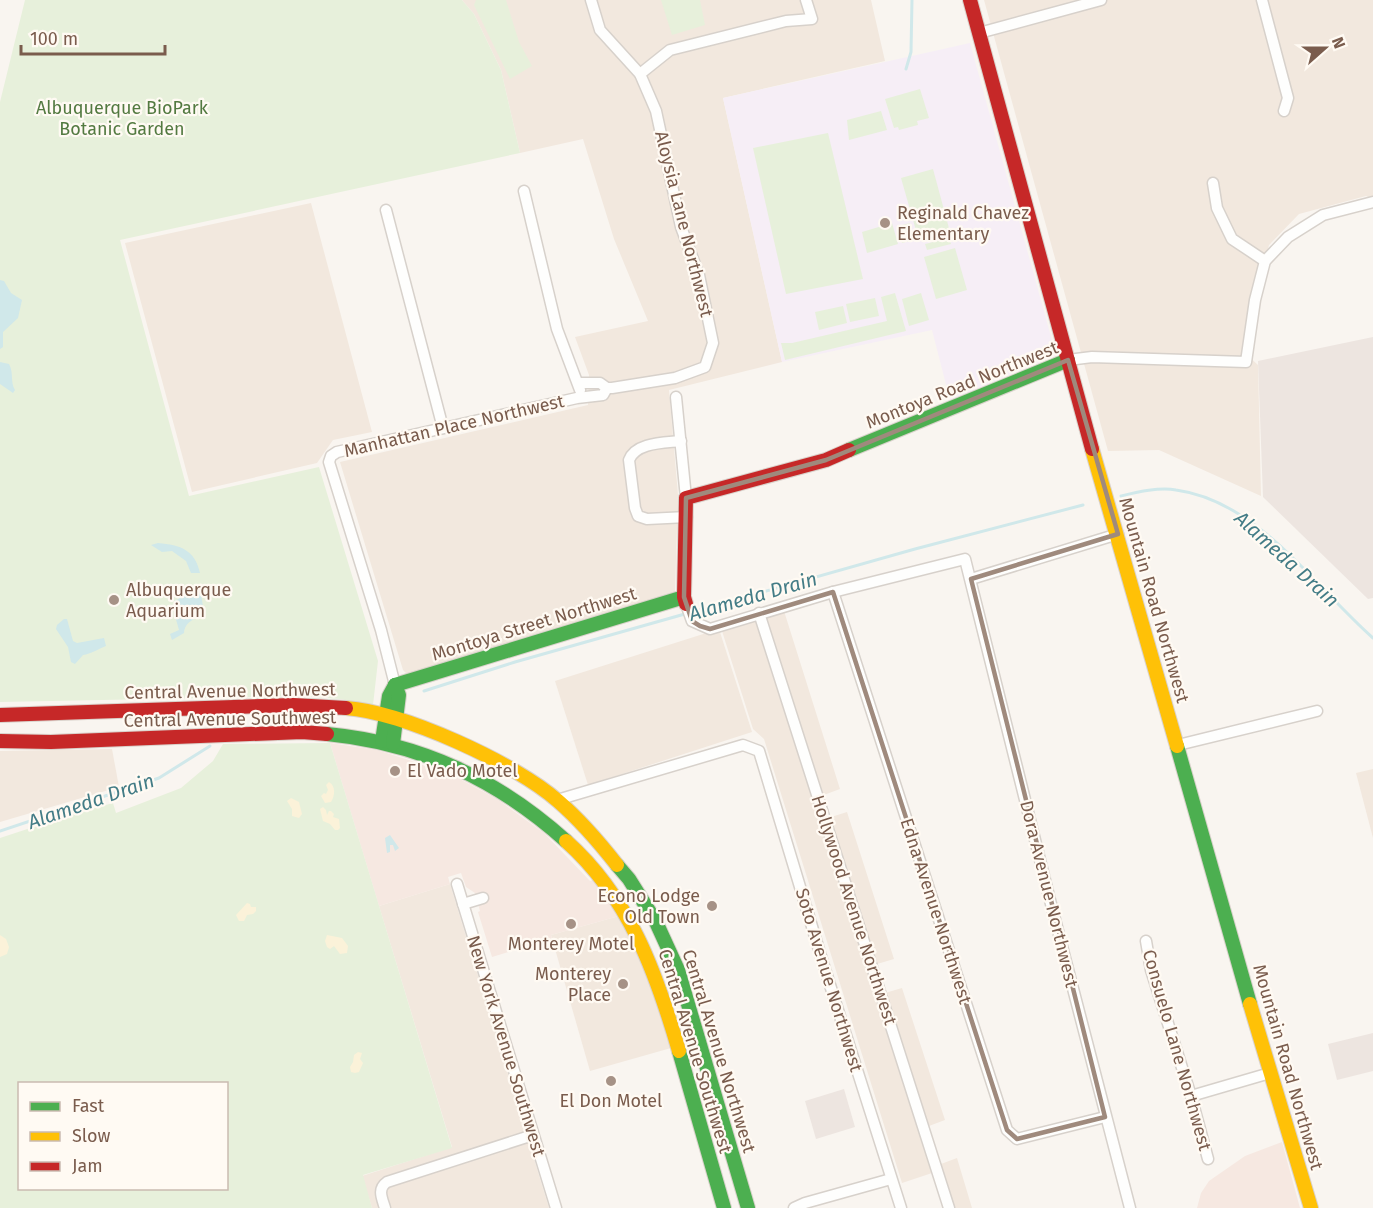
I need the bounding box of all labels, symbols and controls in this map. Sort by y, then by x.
scale bar [21,18,165,56]
north arrow [1295,18,1355,78]
text: 100 m [30,28,78,50]
text: N [1328,34,1349,51]
park label: Albuquerque BioPark Botanic Garden [36,97,209,140]
street label: Aloysia Lane Northwest [650,129,718,320]
place label: Reginald Chavez Elementary [897,202,1029,245]
marker: Reginald Chavez Elementary [878,216,892,230]
street label: Montoya Road Northwest [863,336,1062,434]
street label: Manhattan Place Northwest [342,390,567,462]
street label: Mountain Road Northwest [1114,495,1194,706]
water label: Alameda Drain [1229,505,1344,612]
water label: Alameda Drain [685,566,820,626]
place label: Albuquerque Aquarium [126,579,231,622]
street label: Montoya Street Northwest [429,582,639,666]
marker: Albuquerque Aquarium [107,593,121,607]
street label: Central Avenue Northwest [124,678,336,704]
street label: Central Avenue Southwest [124,706,337,732]
place label: El Vado Motel [407,760,518,782]
marker: El Vado Motel [388,764,402,778]
water label: Alameda Drain [24,768,157,834]
street label: Hollywood Avenue Northwest [806,792,902,1028]
street label: Dora Avenue Northwest [1015,798,1083,990]
street label: Edna Avenue Northwest [896,815,977,1007]
place label: Econo Lodge Old Town [597,885,700,928]
street label: Soto Avenue Northwest [791,886,868,1075]
marker: Econo Lodge Old Town [705,899,719,913]
marker: Monterey Motel [564,917,578,931]
street label: New York Avenue Southwest [462,933,550,1160]
place label: Monterey Motel [508,933,634,955]
street label: Central Avenue Southwest [653,946,737,1156]
street label: Central Avenue Northwest [678,947,761,1156]
street label: Consuelo Lane Northwest [1138,947,1216,1154]
street label: Mountain Road Northwest [1248,962,1328,1173]
place label: Monterey Place [535,963,611,1006]
marker: Monterey Place [616,977,630,991]
marker: El Don Motel [604,1074,618,1088]
legend [18,1082,228,1190]
place label: El Don Motel [560,1090,662,1112]
text: Fast [72,1095,105,1117]
text: Slow [72,1125,111,1147]
text: Jam [72,1155,103,1177]

